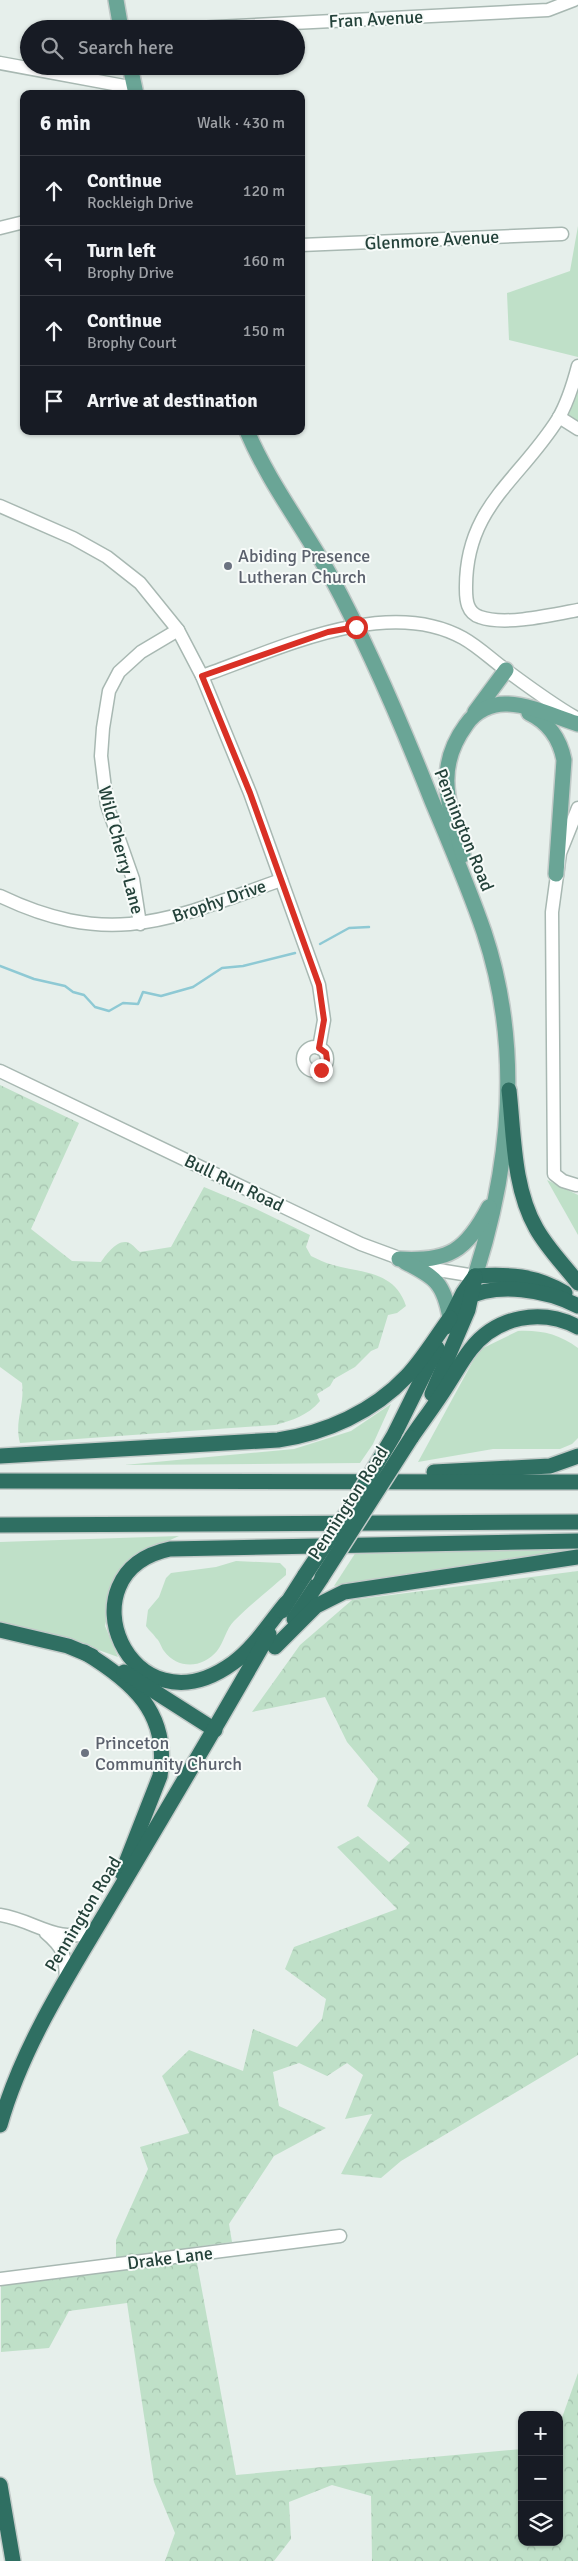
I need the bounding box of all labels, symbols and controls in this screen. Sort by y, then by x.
street label: Fran Avenue [328,6,424,32]
search box [20,20,305,75]
icon: search [38,34,66,62]
text: Search here [78,36,174,60]
text: 6 min [40,110,91,136]
text: Walk · 430 m [197,113,285,133]
text: Continue [87,169,162,193]
icon: ahead [40,177,68,205]
text: 120 m [243,181,285,201]
text: Rockleigh Drive [87,193,193,213]
street label: Glenmore Avenue [364,225,500,255]
text: Turn left [87,239,156,263]
icon: left [40,247,68,275]
text: 160 m [243,251,285,271]
text: Brophy Drive [87,263,174,283]
text: Continue [87,309,162,333]
icon: ahead [40,317,68,345]
text: 150 m [243,321,285,341]
text: Brophy Court [87,333,177,353]
icon: arrive [40,387,68,415]
text: Arrive at destination [87,389,258,413]
place label: Abiding Presence Lutheran Church [238,545,370,588]
marker: Abiding Presence Lutheran Church [222,560,234,572]
route start [345,616,368,639]
street label: Pennington Road [429,765,499,895]
street label: Wild Cherry Lane [93,784,149,916]
street label: Brophy Drive [169,875,269,927]
route end [310,1059,333,1082]
street label: Bull Run Road [181,1150,287,1216]
street label: Pennington Road [303,1442,393,1564]
place label: Princeton Community Church [95,1732,242,1775]
marker: Princeton Community Church [79,1747,91,1759]
street label: Pennington Road [40,1852,126,1976]
street label: Drake Lane [126,2242,214,2274]
map controls [518,2411,563,2546]
button: + [518,2411,563,2456]
button: − [518,2456,563,2501]
button: layers [518,2501,563,2546]

